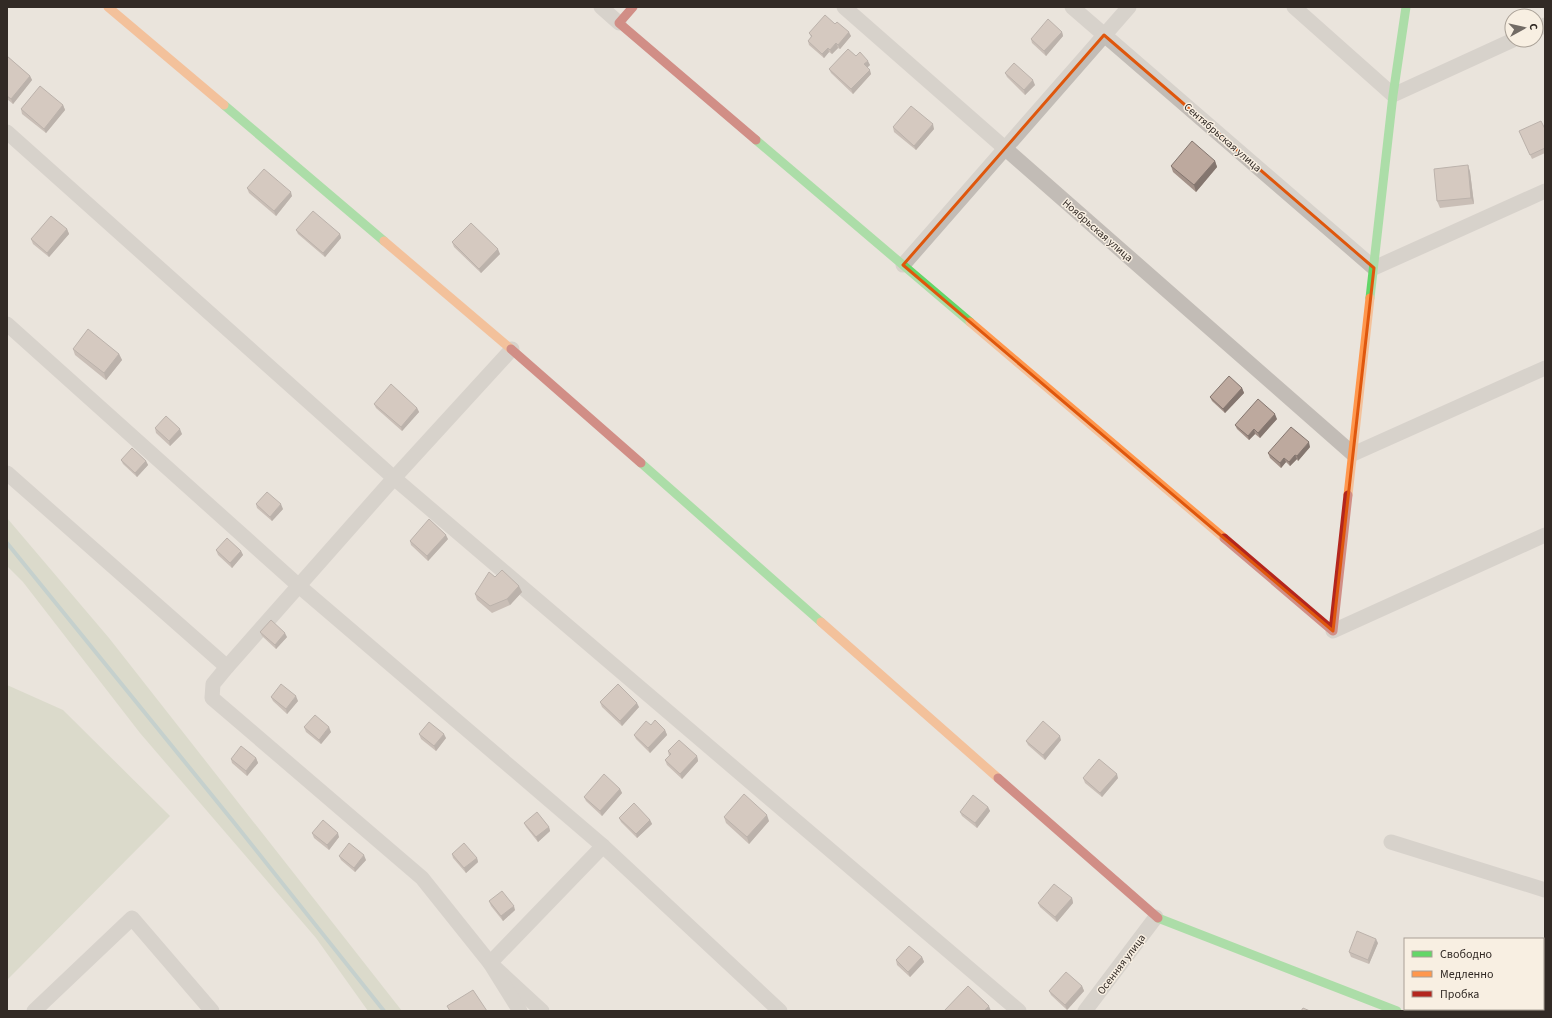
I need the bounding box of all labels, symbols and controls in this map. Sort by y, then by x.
north arrow [1504,8,1544,48]
text: С [1526,22,1541,31]
street label: Сентябрьская улица [1181,99,1265,175]
street label: Ноябрьская улица [1059,196,1136,265]
street label: Осенняя улица [1094,931,1149,998]
legend [1404,938,1544,1010]
text: Свободно [1440,946,1492,963]
text: Медленно [1440,966,1494,983]
text: Пробка [1440,986,1479,1003]

